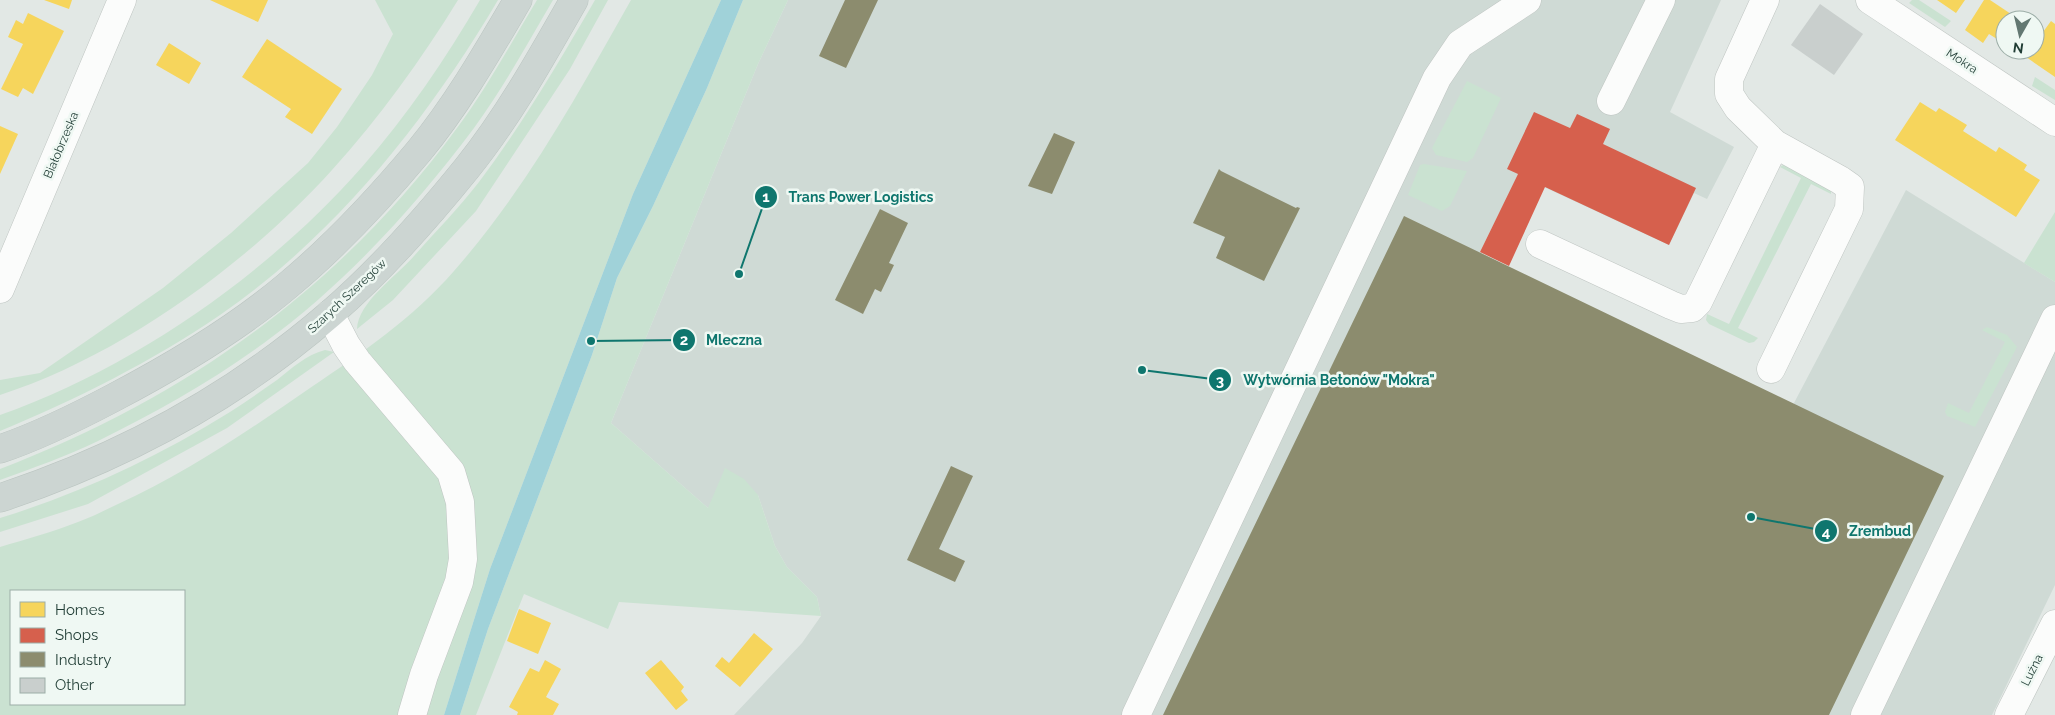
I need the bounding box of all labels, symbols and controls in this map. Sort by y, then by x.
north arrow [1995,10,2045,60]
text: N [2012,39,2025,57]
street label: Mokra [1944,46,1980,76]
street label: Białobrzeska [41,110,81,180]
callout: Trans Power Logistics [754,182,944,211]
text: 1 [762,188,770,206]
text: Trans Power Logistics [789,189,934,205]
street label: Szarych Szeregów [305,256,389,336]
callout: Mleczna [671,325,772,354]
text: 2 [680,331,688,349]
text: Mleczna [706,332,762,348]
callout: Wytwórnia Betonów "Mokra" [1207,366,1445,395]
text: 3 [1216,372,1224,390]
text: Wytwórnia Betonów "Mokra" [1243,372,1435,388]
callout: Zrembud [1814,517,1921,546]
text: 4 [1822,523,1831,541]
text: Zrembud [1849,523,1911,539]
legend [10,590,185,705]
text: Homes [55,601,105,619]
text: Shops [55,626,98,644]
text: Industry [55,651,111,669]
street label: Luźna [2018,652,2046,688]
text: Other [55,676,95,694]

